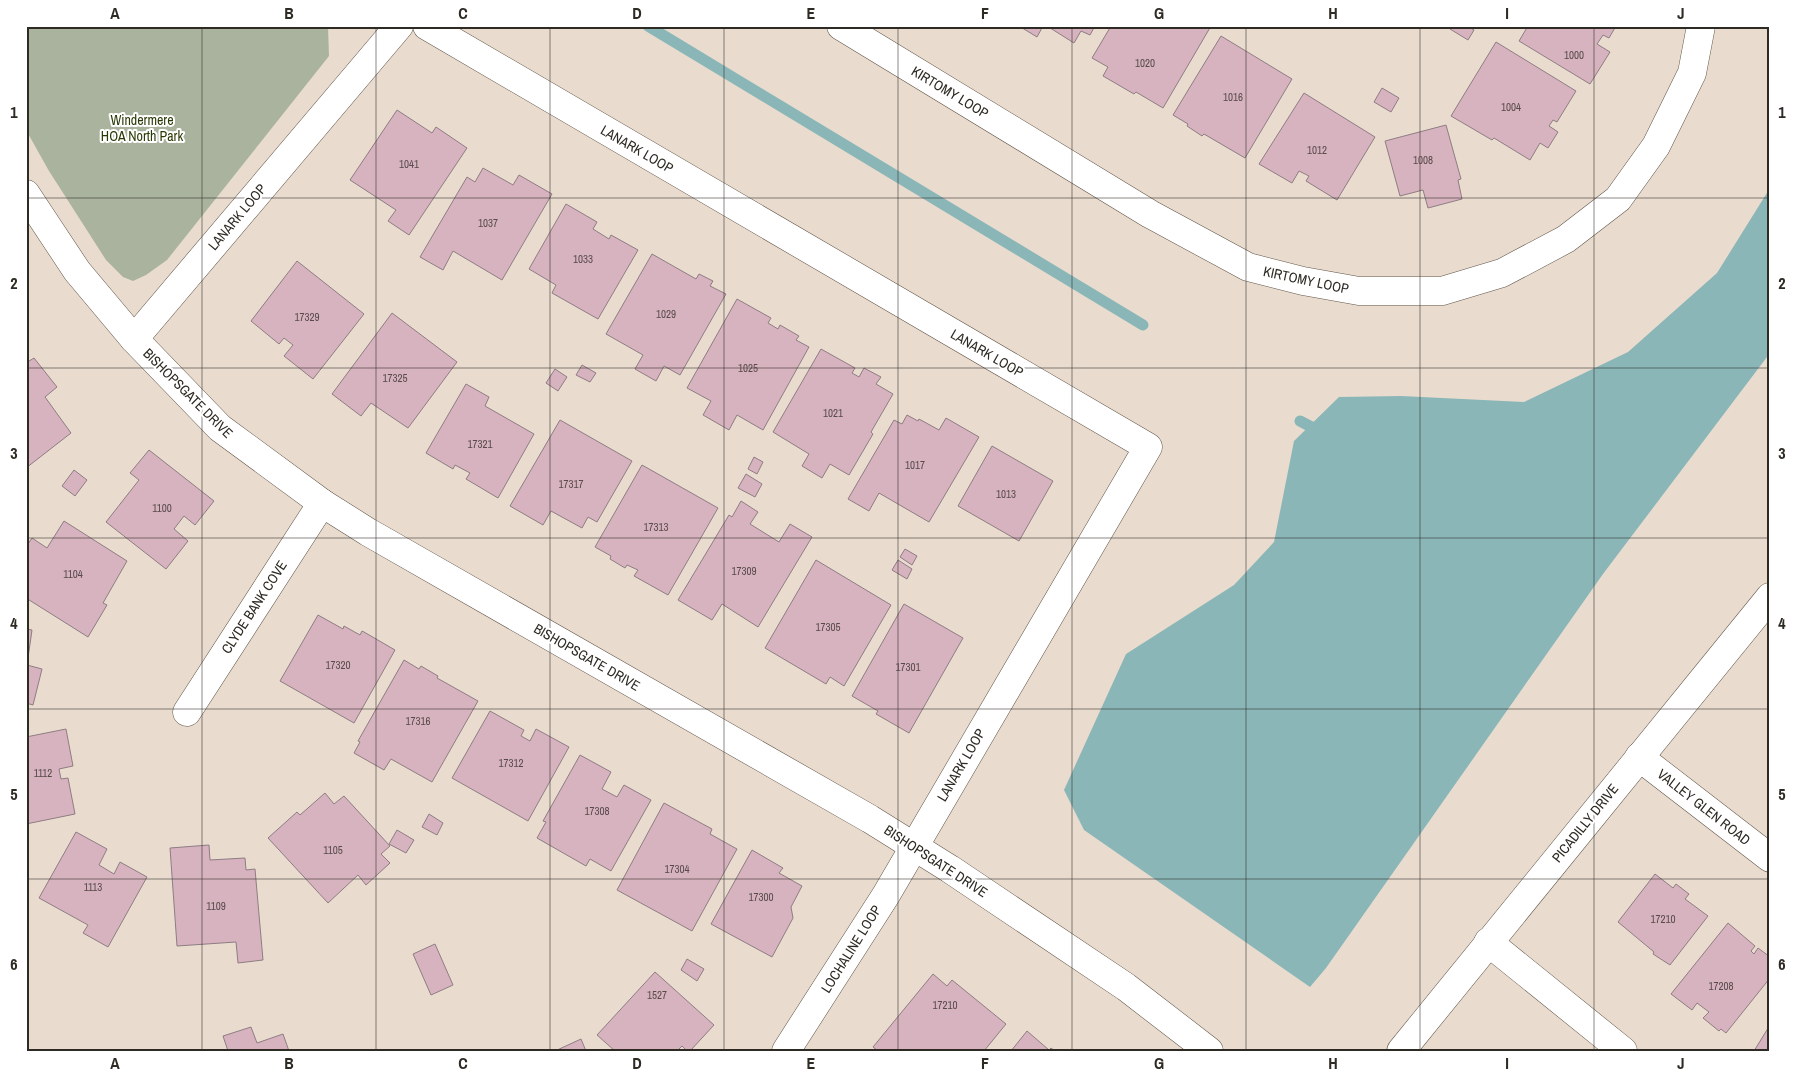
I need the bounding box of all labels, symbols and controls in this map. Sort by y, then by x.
text: A [110,2,120,24]
text: B [284,2,294,24]
text: C [458,2,468,24]
text: D [632,2,642,24]
text: E [807,2,816,24]
text: F [981,2,989,24]
text: G [1154,2,1164,24]
text: H [1328,2,1338,24]
text: I [1505,2,1509,24]
text: J [1677,2,1685,24]
house number: 1000 [1564,48,1584,62]
house number: 1020 [1135,56,1155,70]
street label: KIRTOMY LOOP [908,62,992,122]
house number: 1016 [1223,90,1243,104]
house number: 1004 [1501,100,1521,114]
text: 1 [10,101,18,123]
text: 1 [1778,101,1786,123]
park label: Windermere HOA North Park [101,111,183,145]
street label: LANARK LOOP [597,121,677,177]
house number: 1012 [1307,143,1327,157]
house number: 1008 [1413,153,1433,167]
house number: 1041 [399,157,419,171]
street label: LANARK LOOP [204,180,270,254]
house number: 1037 [478,216,498,230]
house number: 1033 [573,252,593,266]
street label: KIRTOMY LOOP [1262,262,1351,298]
text: 2 [10,272,18,294]
text: 2 [1778,272,1786,294]
house number: 1029 [656,307,676,321]
house number: 17329 [294,310,320,324]
street label: LANARK LOOP [947,325,1027,381]
street label: BISHOPSGATE DRIVE [139,344,237,442]
house number: 1025 [738,361,758,375]
house number: 17325 [382,371,408,385]
house number: 1021 [823,406,843,420]
house number: 17321 [467,437,493,451]
text: 3 [10,442,18,464]
text: 3 [1778,442,1786,464]
house number: 1017 [905,458,925,472]
house number: 17317 [558,477,584,491]
house number: 1013 [996,487,1016,501]
house number: 1100 [152,501,172,515]
house number: 17313 [643,520,669,534]
street label: CLYDE BANK COVE [217,557,291,657]
house number: 17309 [731,564,757,578]
house number: 1104 [63,567,83,581]
text: 4 [10,612,18,634]
text: 4 [1778,612,1786,634]
street label: BISHOPSGATE DRIVE [531,619,643,695]
house number: 17305 [815,620,841,634]
house number: 17320 [325,658,351,672]
house number: 17301 [895,660,921,674]
house number: 17316 [405,714,431,728]
street label: LANARK LOOP [933,725,989,805]
house number: 17312 [498,756,524,770]
street label: VALLEY GLEN ROAD [1654,765,1754,849]
house number: 1112 [34,766,52,780]
street label: PICADILLY DRIVE [1548,780,1622,866]
text: 5 [10,783,18,805]
text: 5 [1778,783,1786,805]
house number: 17308 [584,804,610,818]
street label: BISHOPSGATE DRIVE [881,821,991,901]
house number: 1105 [323,843,343,857]
house number: 17304 [664,862,690,876]
house number: 1113 [84,880,102,894]
house number: 17300 [748,890,774,904]
house number: 1109 [206,899,226,913]
street label: LOCHALINE LOOP [817,901,885,996]
house number: 17210 [1650,912,1676,926]
text: 6 [10,953,18,975]
text: 6 [1778,953,1786,975]
house number: 17208 [1708,979,1734,993]
house number: 1527 [647,988,667,1002]
house number: 17210 [932,998,958,1012]
text: A [110,1052,120,1074]
text: B [284,1052,294,1074]
text: C [458,1052,468,1074]
text: D [632,1052,642,1074]
text: E [807,1052,816,1074]
text: F [981,1052,989,1074]
text: G [1154,1052,1164,1074]
text: H [1328,1052,1338,1074]
text: I [1505,1052,1509,1074]
text: J [1677,1052,1685,1074]

